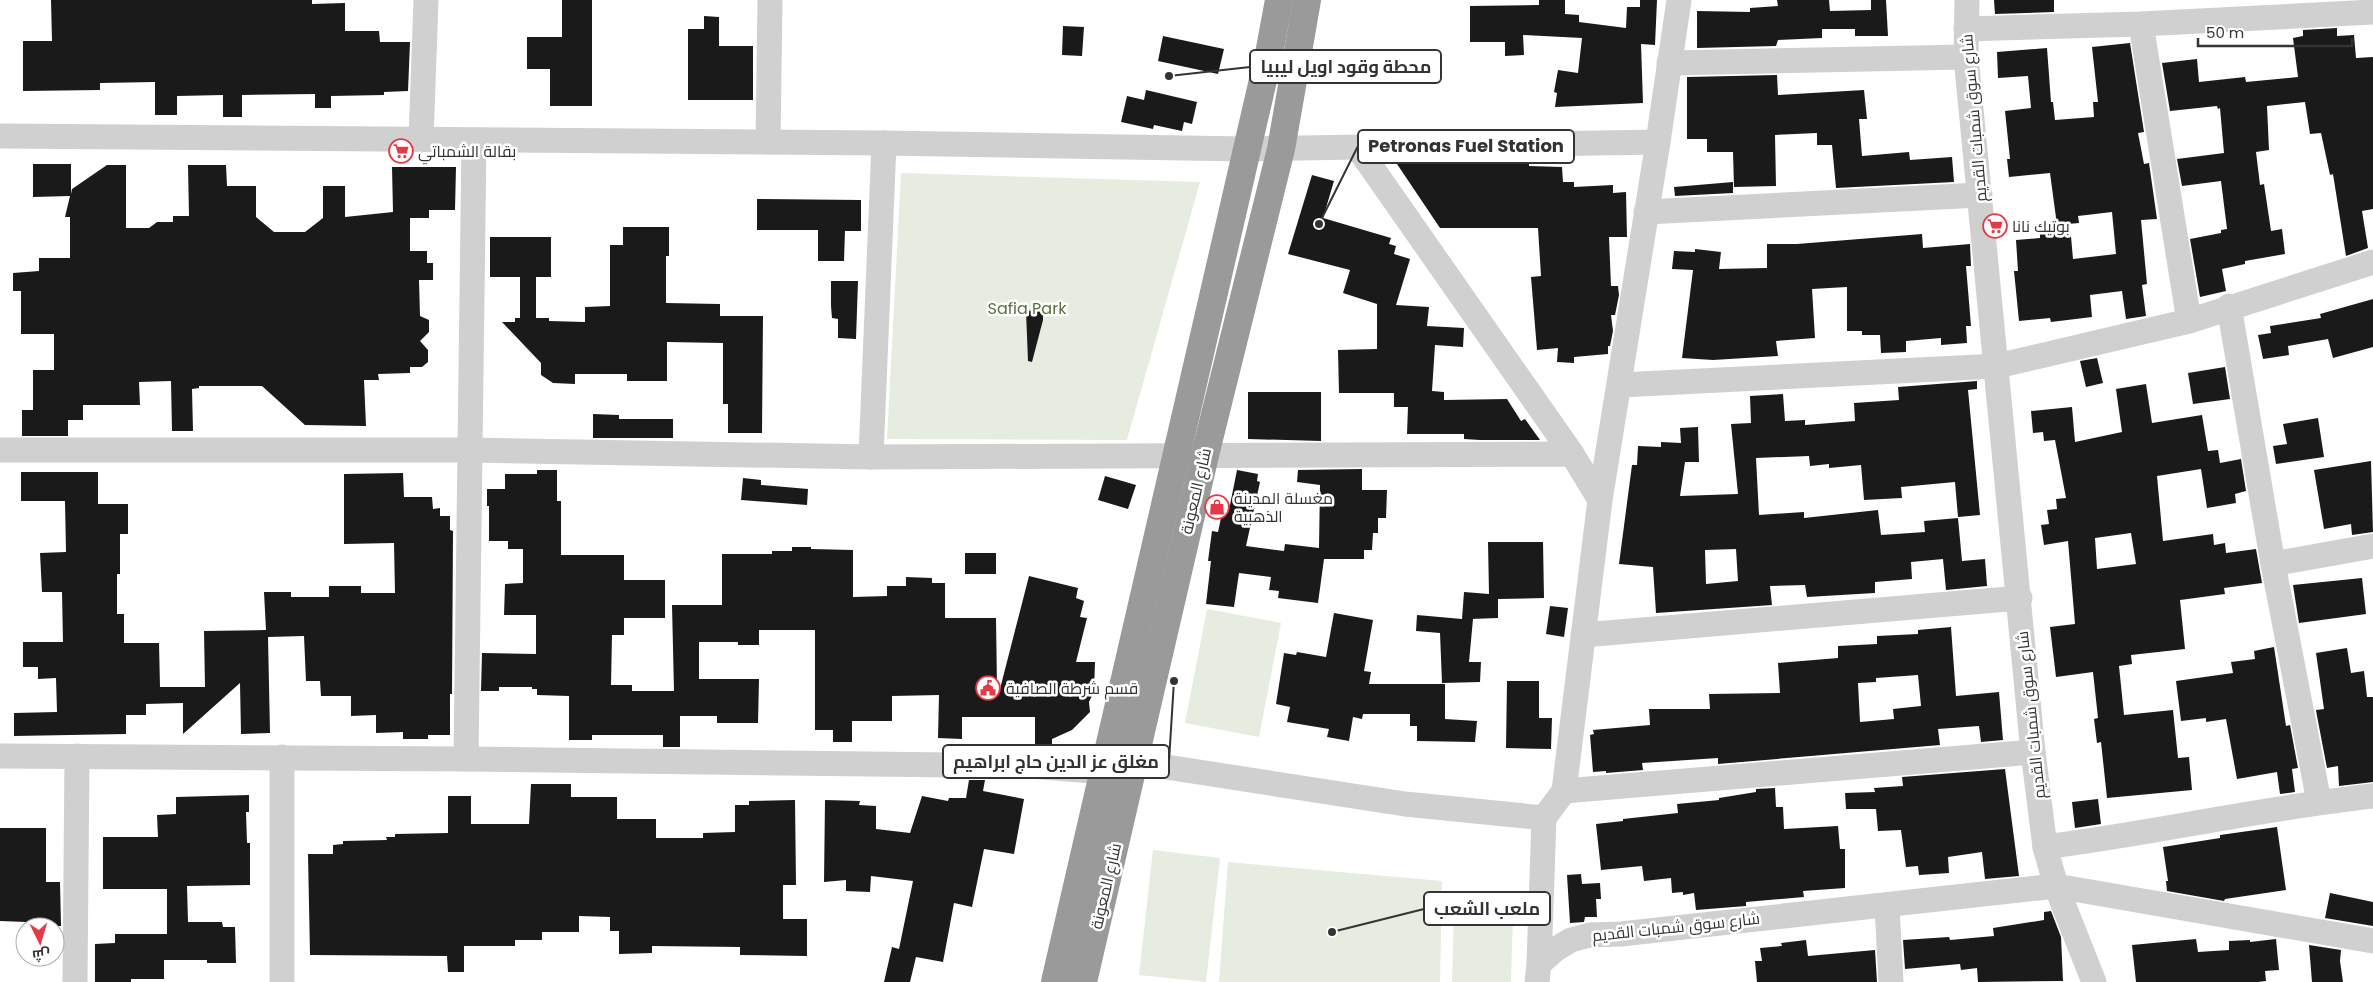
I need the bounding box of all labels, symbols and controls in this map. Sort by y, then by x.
scale bar [2198,15,2352,47]
text: 50 m [2206,22,2244,43]
street label: شارع سوق شمبات القديم [1955,33,1993,203]
callout: محطة وقود اويل ليبيا [1250,50,1441,83]
text: محطة وقود اويل ليبيا [1261,54,1431,79]
callout: Petronas Fuel Station [1358,130,1574,163]
text: Petronas Fuel Station [1368,133,1564,158]
supermarket icon: بقالة الشمباتي [388,138,414,164]
place label: بقالة الشمباتي [418,140,516,165]
supermarket icon: بوتيك نانا [1982,213,2008,239]
place label: بوتيك نانا [2012,215,2070,238]
park label: Safia Park [988,297,1067,320]
street label: شارع المعونة [1175,446,1217,536]
place label: مغسلة المدينة الذهبية [1234,487,1333,528]
shop icon: مغسلة المدينة الذهبية [1204,494,1230,520]
street label: شارع سوق شمبات القديم [2011,630,2051,800]
public building icon: قسم شرطة الصافية [975,675,1001,701]
place label: قسم شرطة الصافية [1006,677,1138,700]
callout: مغلق عز الدين حاج ابراهيم [943,745,1169,778]
text: مغلق عز الدين حاج ابراهيم [953,749,1159,774]
street label: شارع المعونة [1085,841,1127,931]
callout: ملعب الشعب [1424,892,1550,925]
text: ملعب الشعب [1434,896,1540,921]
street label: شارع سوق شمبات القديم [1591,907,1761,947]
north arrow [15,917,65,967]
text: ش [31,944,51,966]

